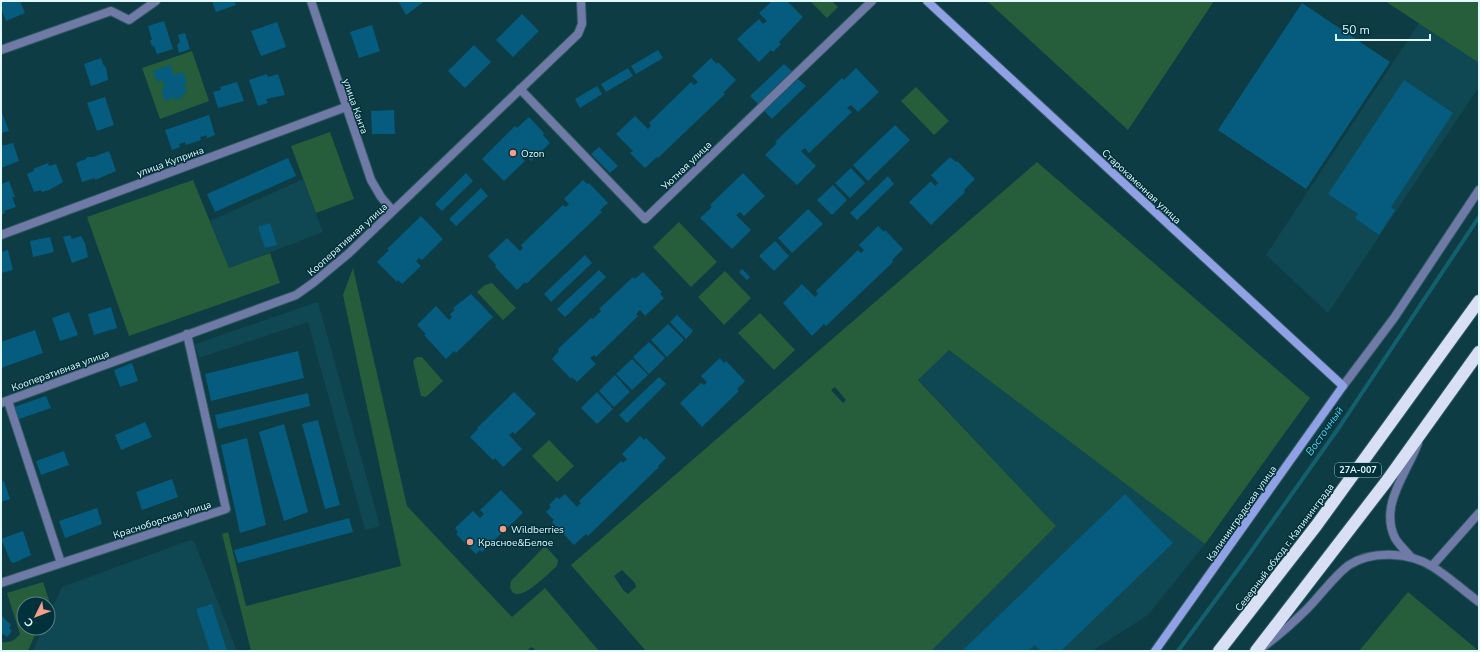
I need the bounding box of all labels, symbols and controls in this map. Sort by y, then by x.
scale bar [1336,16,1430,42]
text: 50 m [1342,22,1370,38]
street label: улица Канта [339,77,371,136]
street label: Уютная улица [658,138,715,194]
street label: улица Куприна [135,143,206,181]
street label: Старокаменная улица [1099,146,1184,227]
place label: Ozon [521,147,544,161]
marker: Ozon [508,148,518,158]
street label: Кооперативная улица [305,200,391,279]
street label: Кооперативная улица [10,347,111,395]
water label: Восточный [1302,404,1347,459]
street label: Калининградская улица [1203,463,1280,564]
road number: 27А-007 [1335,463,1381,477]
street label: Северный обход г. Калининграда [1232,481,1338,614]
street label: Красноборская улица [111,497,213,542]
place label: Wildberries [511,523,564,537]
marker: Wildberries [498,524,508,534]
place label: Красное&Белое [478,536,553,550]
marker: Красное&Белое [465,537,475,547]
north arrow [16,596,56,636]
text: С [21,614,37,630]

